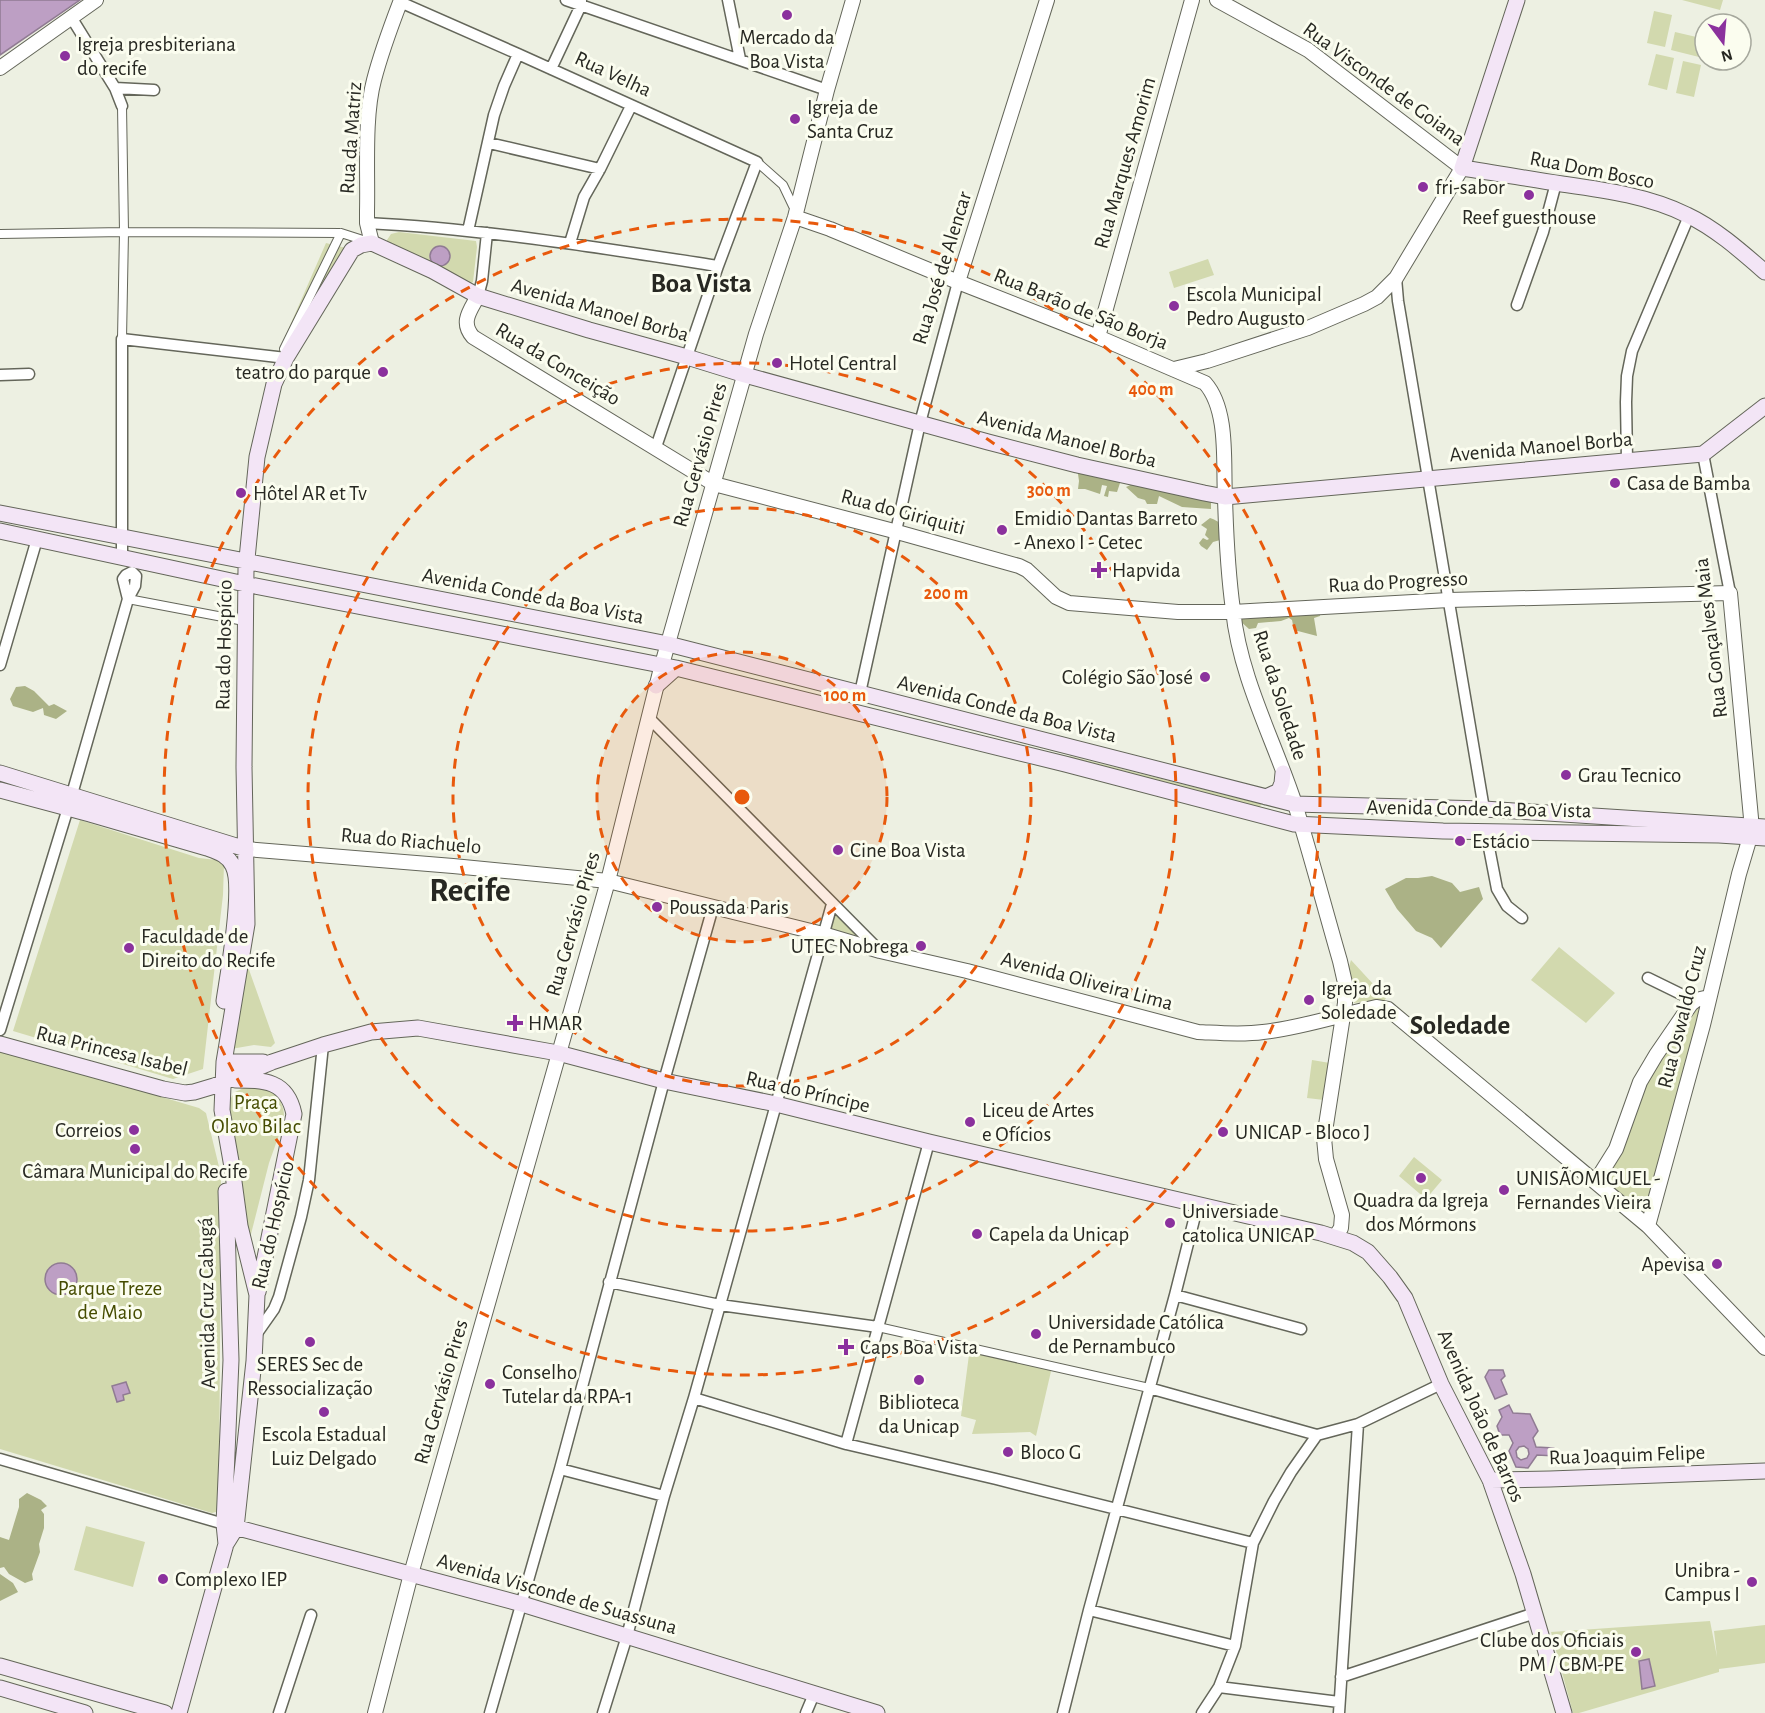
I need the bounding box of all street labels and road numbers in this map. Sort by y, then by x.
street label: Rua Visconde de Goiana [1299,18,1469,150]
street label: Rua Velha [572,47,655,101]
street label: Rua Marques Amorim [1090,75,1160,251]
street label: Rua da Matriz [337,81,365,195]
street label: Rua Dom Bosco [1528,148,1656,192]
street label: Rua José de Alencar [909,189,975,347]
street label: Rua Barão de São Borja [991,264,1171,354]
street label: Avenida Manoel Borba [509,275,692,346]
street label: Rua da Conceição [492,319,624,409]
street label: Rua Gervásio Pires [669,380,731,530]
street label: Avenida Manoel Borba [975,407,1159,471]
street label: Avenida Manoel Borba [1449,429,1634,465]
street label: Rua do Giriquiti [839,485,967,539]
street label: Rua Gonçalves Maia [1691,556,1731,719]
street label: Avenida Conde da Boa Vista [421,564,646,628]
street label: Rua do Progresso [1328,568,1468,596]
street label: Rua do Hospício [212,579,236,711]
street label: Rua da Soledade [1249,628,1311,762]
street label: Avenida Conde da Boa Vista [895,672,1119,746]
street label: Avenida Conde da Boa Vista [1366,797,1592,821]
street label: Rua do Riachuelo [340,824,482,858]
street label: Rua Gervásio Pires [542,849,604,999]
street label: Rua Oswaldo Cruz [1654,944,1710,1090]
street label: Avenida Oliveira Lima [999,948,1175,1014]
street label: Rua Princesa Isabel [34,1022,190,1080]
street label: Rua do Príncipe [744,1068,872,1116]
street label: Rua do Hospício [248,1159,298,1291]
street label: Avenida Cruz Cabugá [195,1217,219,1389]
street label: Rua Gervásio Pires [410,1317,472,1467]
street label: Avenida João de Barros [1434,1327,1528,1505]
street label: Rua Joaquim Felipe [1548,1442,1706,1468]
street label: Avenida Visconde de Suassuna [435,1550,680,1638]

